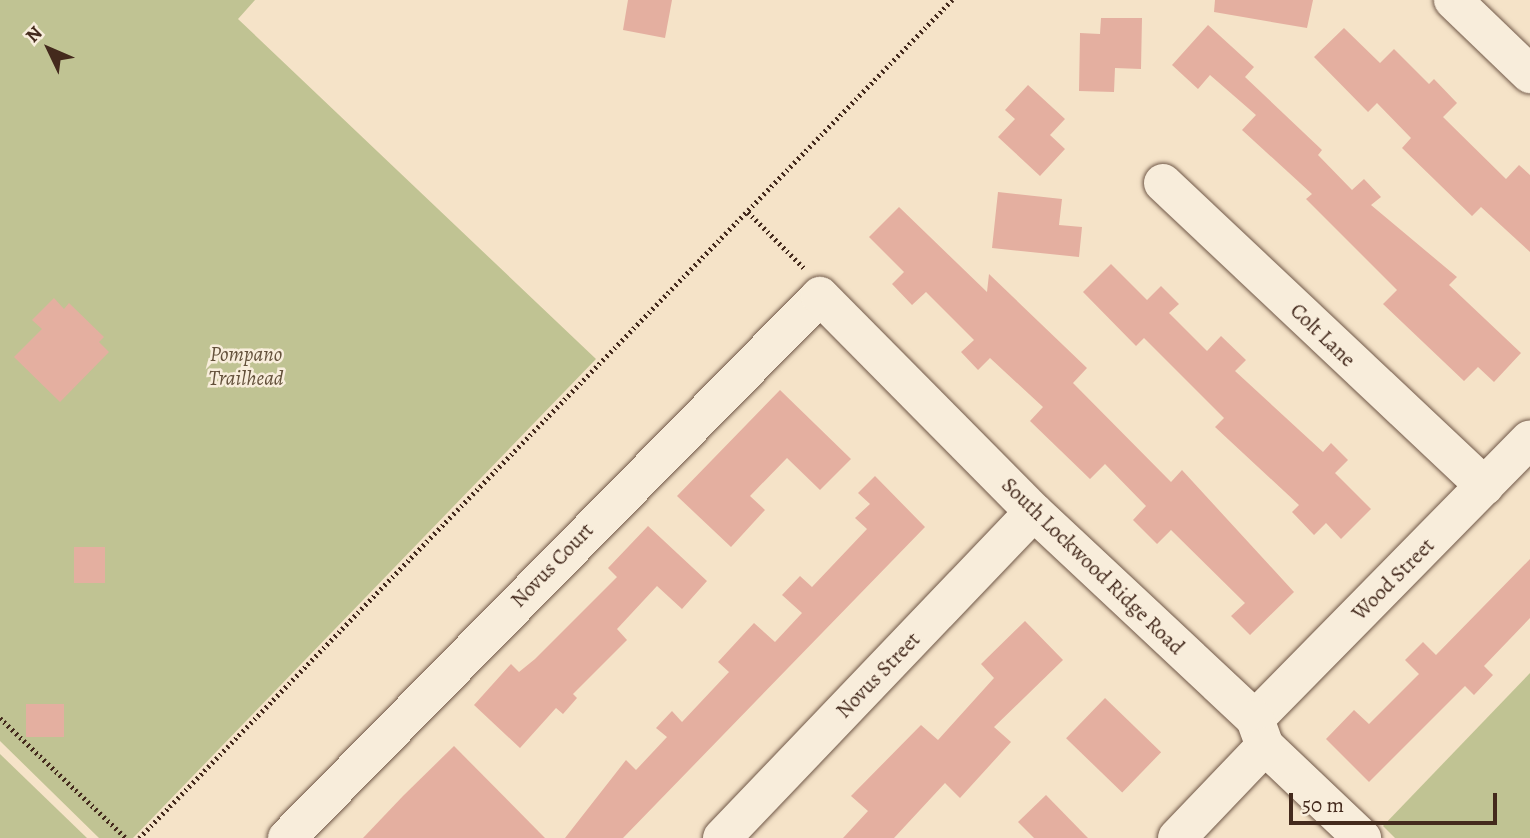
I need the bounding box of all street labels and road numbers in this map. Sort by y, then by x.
street label: Colt Lane [1285,298,1361,372]
street label: South Lockwood Ridge Road [997,472,1189,660]
street label: Novus Court [506,518,598,612]
street label: Wood Street [1347,533,1439,625]
street label: Novus Street [831,627,925,723]

